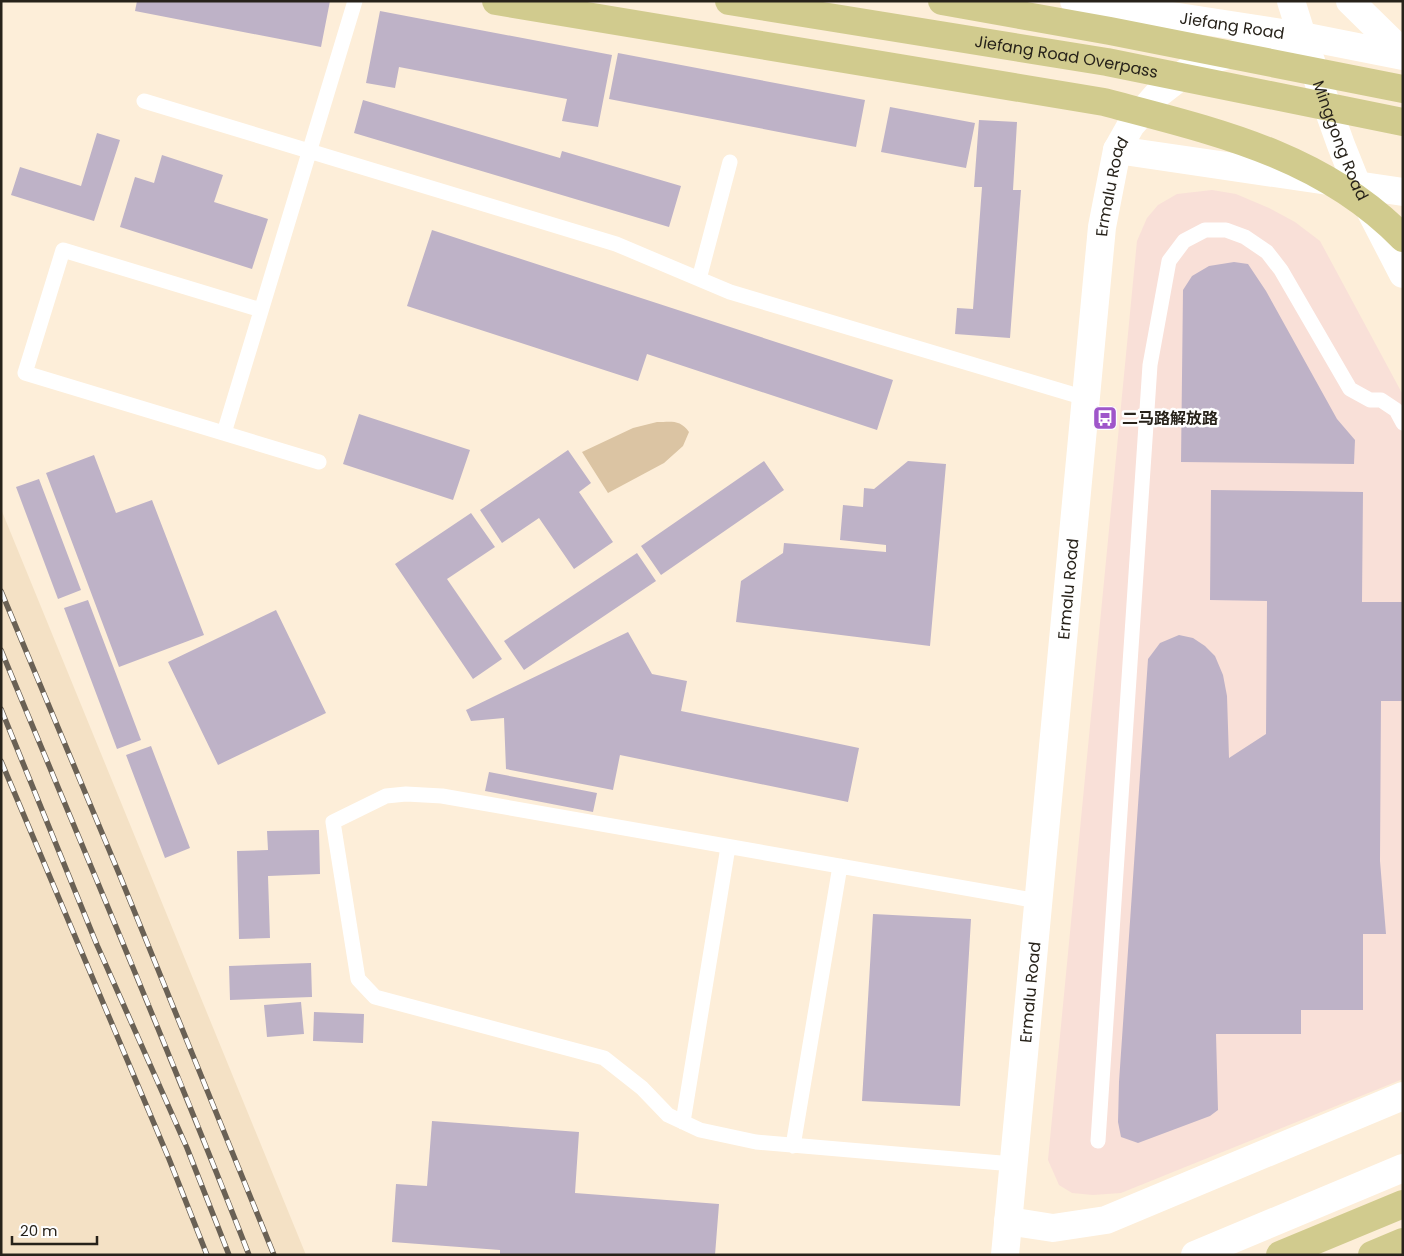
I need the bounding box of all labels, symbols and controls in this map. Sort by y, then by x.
street label: Jiefang Road [1178,6,1286,45]
street label: Jiefang Road Overpass [973,29,1160,84]
street label: Minggong Road [1307,77,1375,204]
street label: Ermalu Road [1090,132,1134,237]
bus stop icon: 二马路解放路 [1092,405,1118,431]
place label: 二马路解放路 [1122,407,1218,430]
street label: Ermalu Road [1052,537,1084,641]
street label: Ermalu Road [1014,941,1046,1044]
scale bar [12,1214,98,1246]
text: 20 m [20,1220,58,1241]

